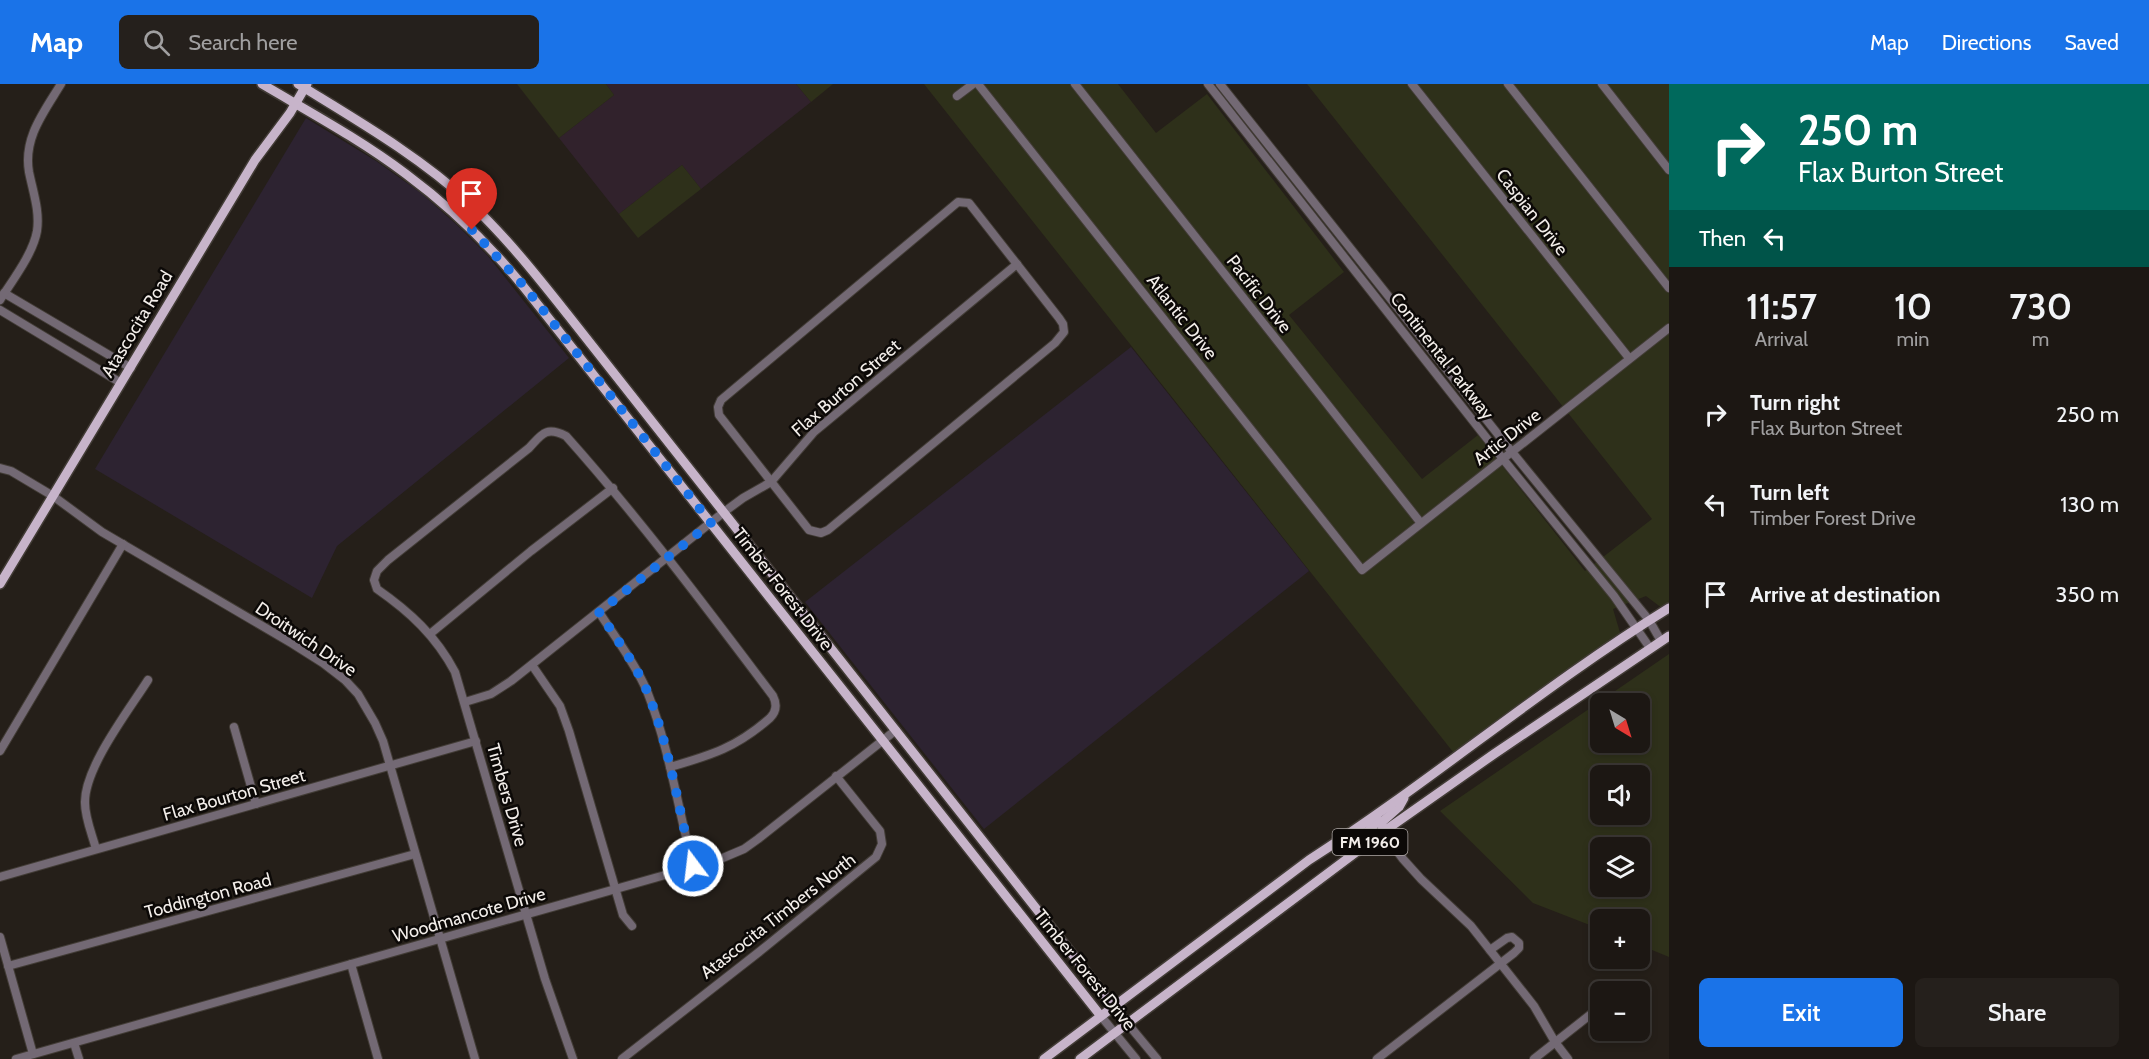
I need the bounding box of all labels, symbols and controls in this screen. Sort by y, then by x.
search box [119,15,539,69]
text: Map [30,25,83,59]
icon: search [140,26,173,59]
text: Search here [188,29,297,56]
text: Map [1870,30,1909,55]
text: Directions [1942,30,2031,55]
text: Saved [2064,30,2119,55]
text: 250 m [1798,104,1918,156]
icon: right [1699,108,1777,186]
text: Flax Burton Street [1798,156,2003,189]
street label: Caspian Drive [1491,164,1573,260]
pin [446,168,497,230]
icon: arrive [455,177,488,210]
icon: left [1758,222,1791,255]
text: Then [1699,225,1746,252]
street label: Pacific Drive [1222,251,1296,337]
street label: Atascocita Road [97,267,177,381]
street label: Atlantic Drive [1142,270,1222,364]
text: 11:57 [1746,284,1817,328]
text: 10 [1894,284,1932,328]
text: 730 [2009,284,2072,328]
street label: Continental Parkway [1385,288,1499,424]
text: Arrival [1755,327,1808,351]
text: min [1896,327,1929,351]
text: m [2032,327,2049,351]
street label: Flax Burton Street [787,335,905,441]
text: Turn right [1750,389,1840,416]
icon: right [1699,398,1732,431]
text: 250 m [2056,401,2119,428]
street label: Artic Drive [1469,404,1545,470]
text: Flax Burton Street [1750,416,1902,440]
text: Turn left [1750,479,1829,506]
icon: left [1699,488,1732,521]
text: 130 m [2060,491,2119,518]
text: Timber Forest Drive [1750,506,1916,530]
street label: Timber Forest Drive [728,523,838,655]
icon: arrive [1699,578,1732,611]
text: Arrive at destination [1750,581,1940,608]
text: 350 m [2056,581,2119,608]
street label: Droitwich Drive [251,597,361,681]
north arrow [1590,693,1650,753]
map controls [1590,693,1650,1041]
street label: Timbers Drive [482,741,532,849]
street label: Flax Bourton Street [160,764,308,826]
button: sound [1590,765,1650,825]
road number: FM 1960 [1332,829,1408,855]
position arrow [661,834,725,898]
button: layers [1590,837,1650,897]
street label: Atascocita Timbers North [696,849,860,983]
street label: Toddington Road [142,869,274,923]
street label: Woodmancote Drive [390,883,548,947]
street label: Timber Forest Drive [1030,905,1140,1035]
button: + [1590,909,1650,969]
button: Exit [1699,978,1903,1047]
button: Share [1915,978,2119,1047]
button: − [1590,981,1650,1041]

